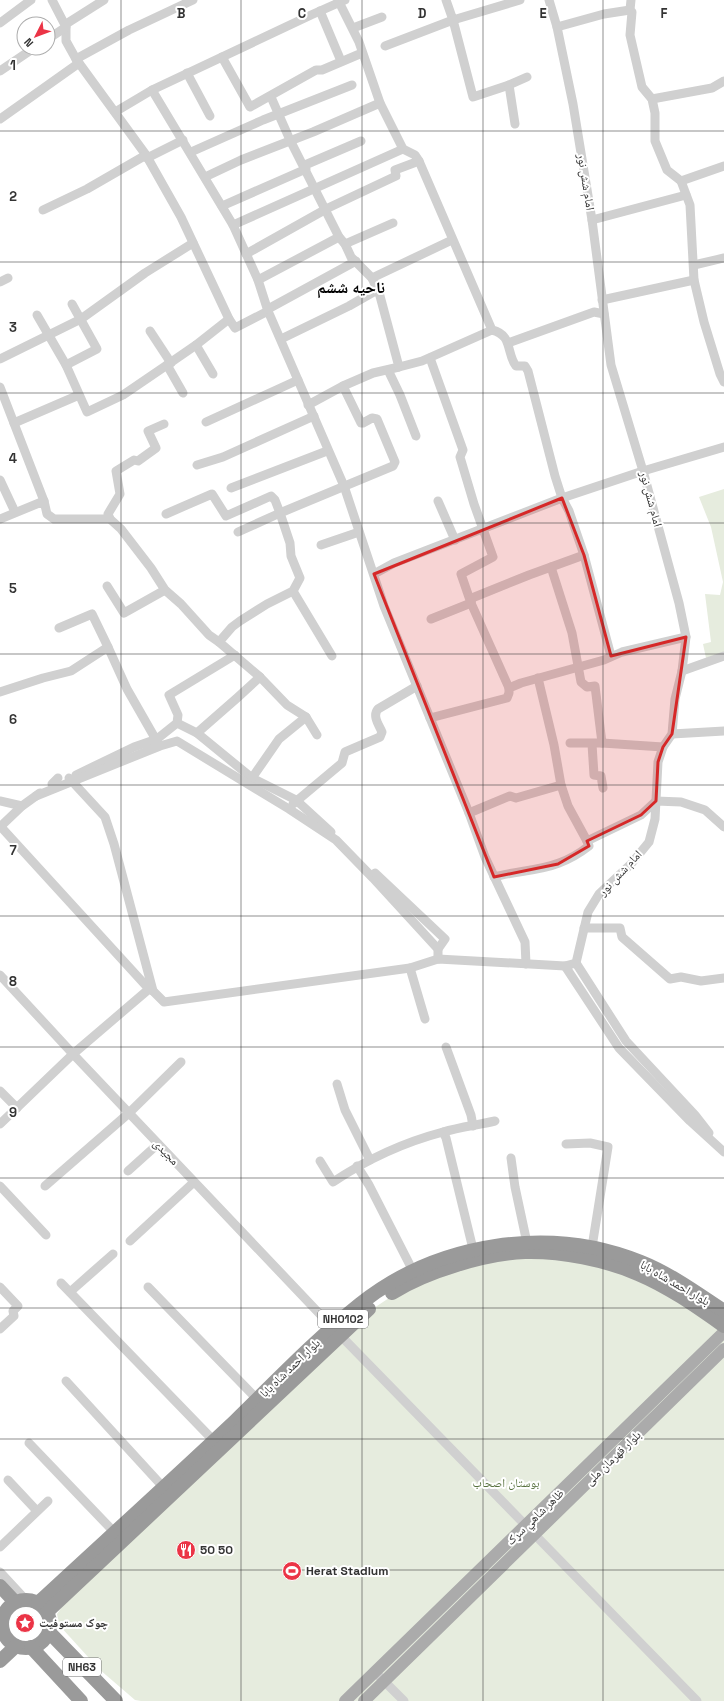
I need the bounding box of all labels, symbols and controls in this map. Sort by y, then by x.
text: B [177,5,186,22]
text: C [298,5,306,22]
text: D [418,5,427,22]
text: E [539,5,547,22]
text: F [661,5,668,22]
north arrow [16,16,56,56]
text: N [21,35,36,50]
text: 1 [10,57,16,74]
street label: امام شش نور [573,152,598,212]
text: 2 [9,188,17,205]
district label: ناحیه ششم [317,277,385,299]
text: 3 [9,319,17,336]
text: 4 [9,450,17,467]
street label: امام شش نور [636,468,666,529]
text: 5 [9,580,17,597]
text: 6 [9,711,17,728]
text: 7 [9,842,17,859]
street label: امام شش نور [594,847,645,900]
text: 8 [9,973,17,990]
text: 9 [9,1104,17,1121]
street label: مجیدی [150,1135,182,1169]
street label: بلوار احمد شاه بابا [637,1257,713,1309]
road number: NH0102 [318,1310,368,1328]
street label: بلوار احمد شاه بابا [256,1335,324,1401]
street label: بلوار قهرمان ملی [581,1427,645,1489]
park label: بوستان اصحاب [473,1475,539,1491]
street label: ظاهر شاهي سړک [503,1485,569,1550]
restaurant icon: 50 50 [175,1539,197,1561]
place label: 50 50 [200,1542,233,1558]
sports icon: Herat Stadium [281,1560,303,1582]
place label: Herat Stadium [306,1563,388,1579]
place icon: چوک مستوفیت [14,1612,36,1634]
place label: چوک مستوفیت [39,1615,108,1631]
road number: NH63 [63,1658,101,1676]

